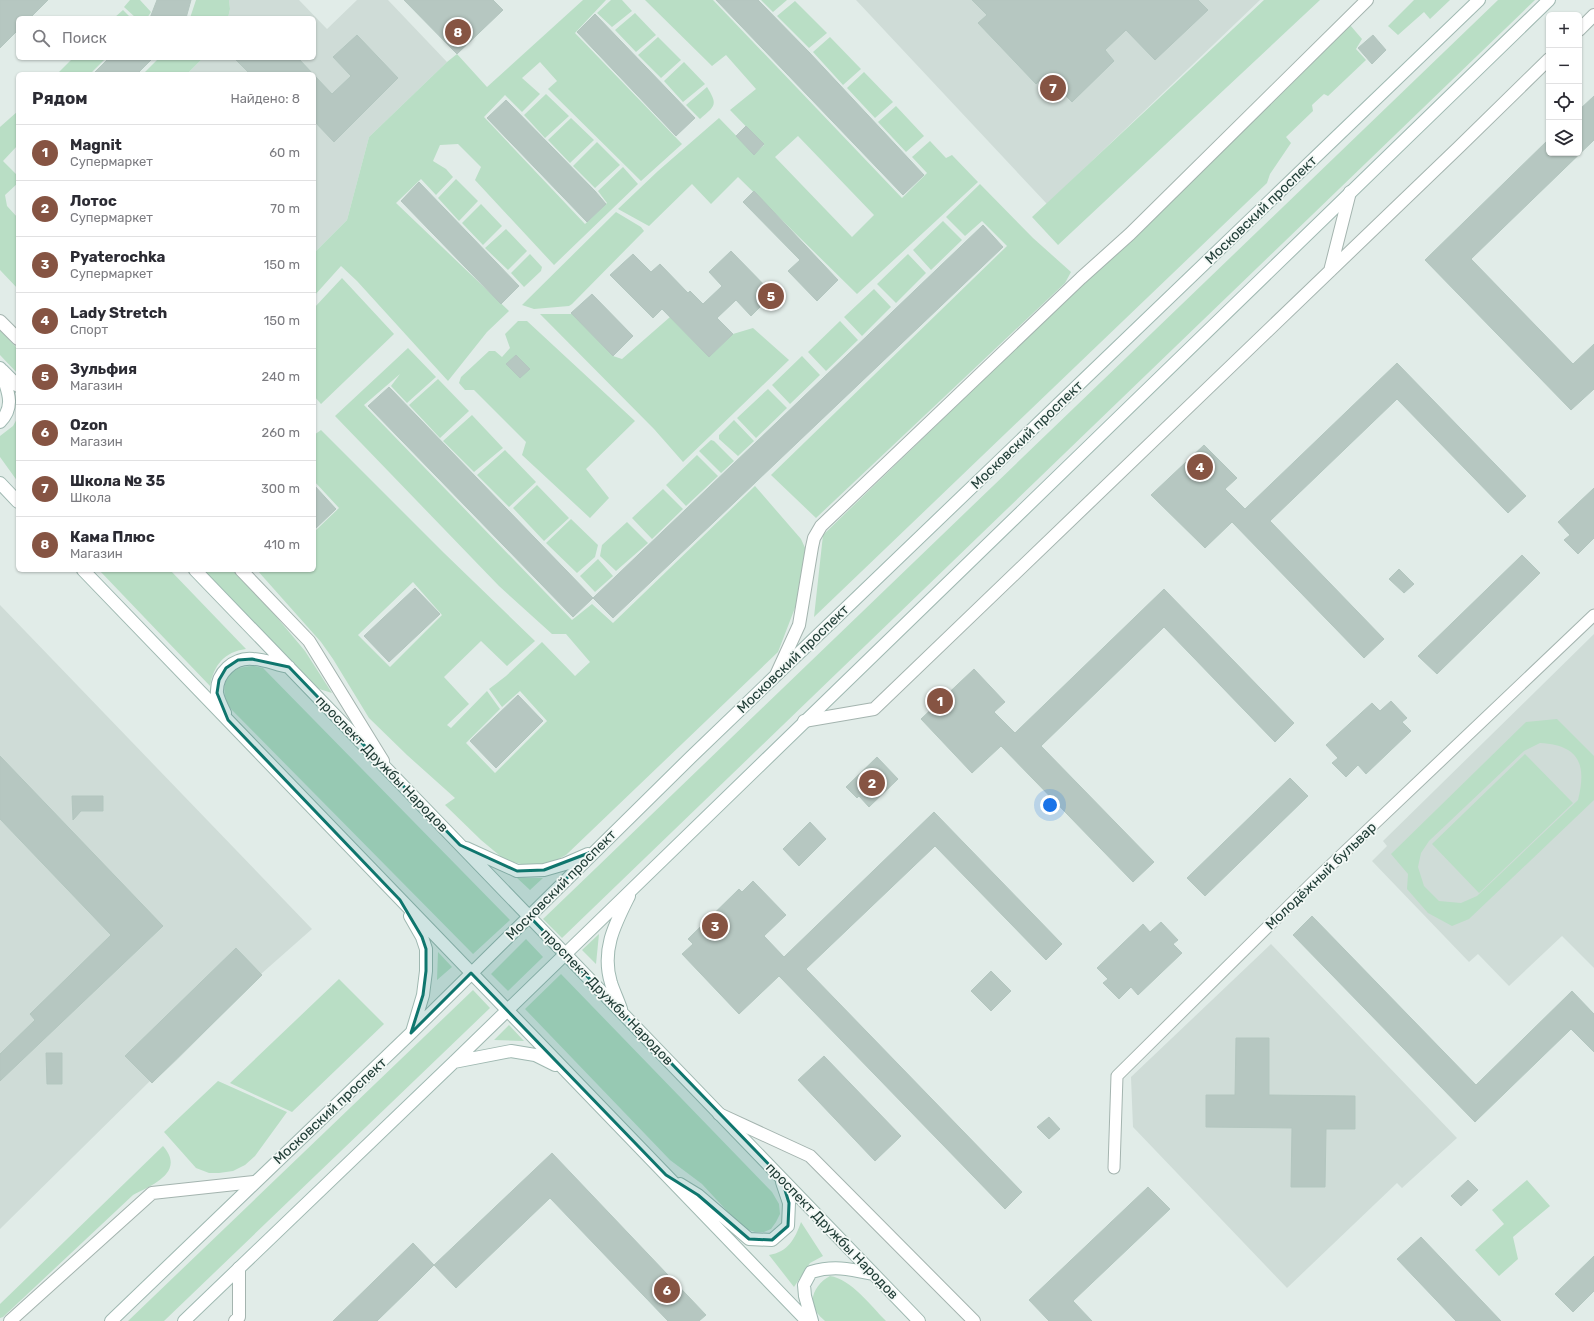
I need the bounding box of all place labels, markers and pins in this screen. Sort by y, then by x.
pin: 8 [445,17,471,47]
pin: 7 [1040,73,1066,103]
pin: 5 [758,281,784,311]
pin: 4 [1187,452,1213,482]
pin: 1 [927,686,953,716]
pin: 2 [859,768,885,798]
pin: 3 [702,911,728,941]
pin: 6 [654,1275,680,1305]

